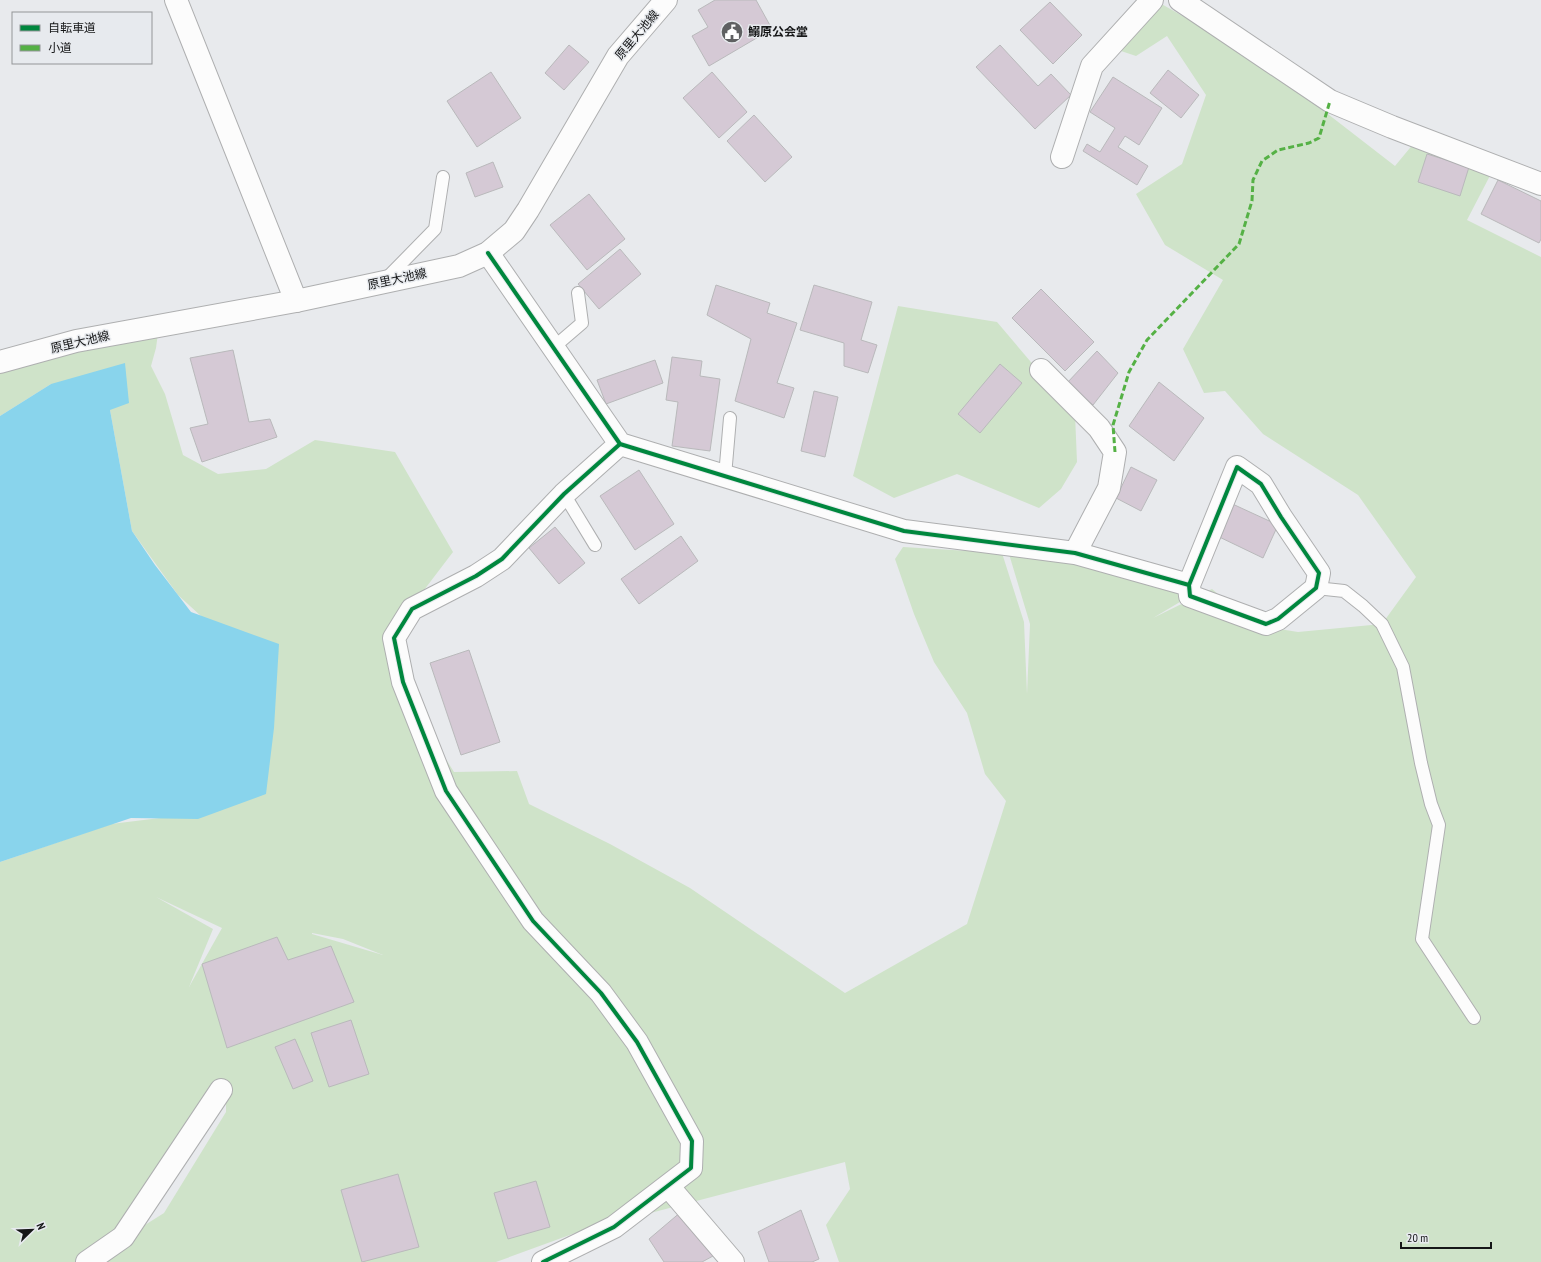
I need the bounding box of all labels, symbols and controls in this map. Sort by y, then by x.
street label: 原里大池線 [612,7,662,62]
legend [12,12,152,64]
public building icon: 鰯原公会堂 [719,19,745,45]
text: 自転車道 [48,20,96,35]
place label: 鰯原公会堂 [748,24,808,39]
text: 小道 [48,40,72,55]
street label: 原里大池線 [366,265,428,292]
street label: 原里大池線 [49,327,111,356]
north arrow [12,1210,52,1250]
text: N [34,1221,49,1232]
scale bar [1401,1224,1491,1250]
text: 20 m [1407,1230,1428,1245]

